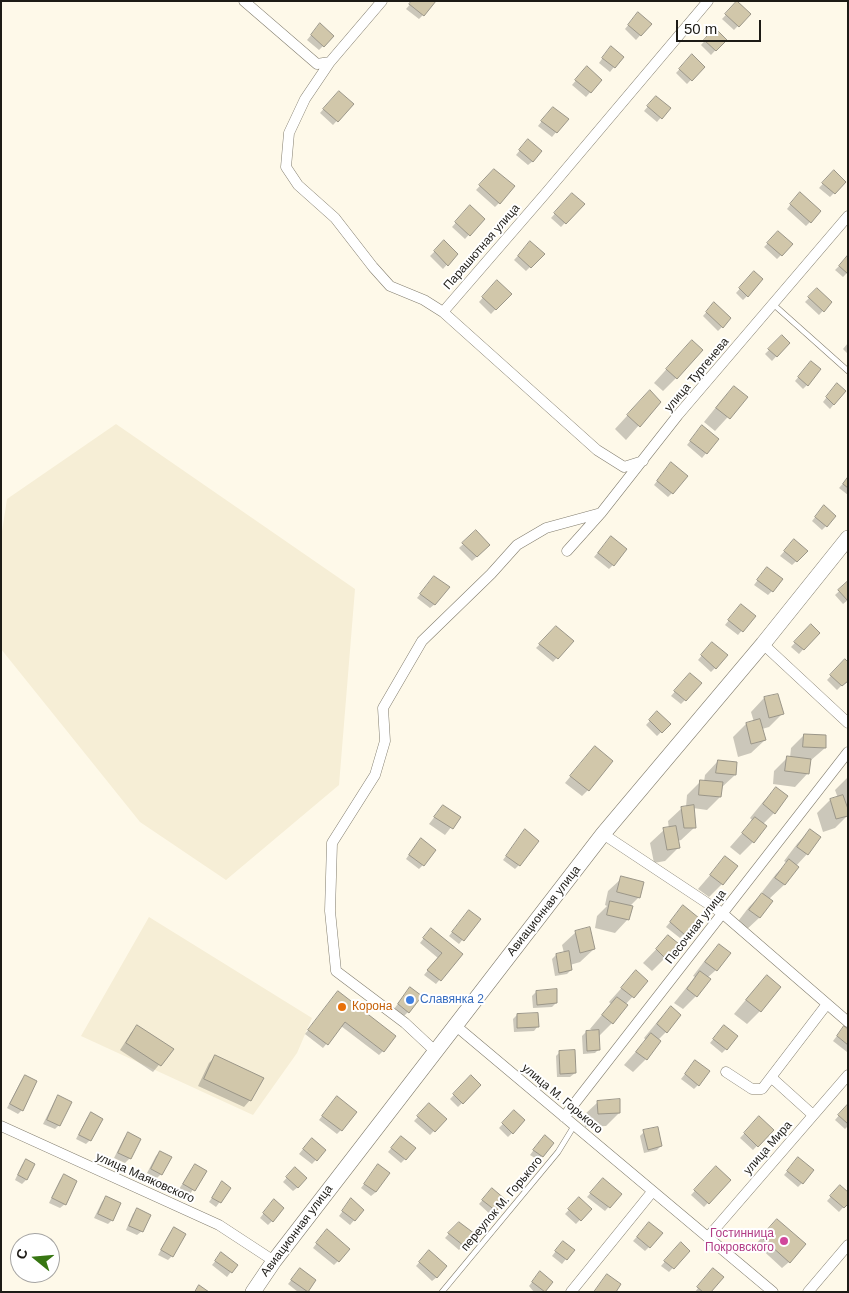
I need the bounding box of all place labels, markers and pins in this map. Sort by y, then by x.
place label: Славянка 2 [420,993,484,1007]
marker: Славянка 2 [404,994,416,1006]
place label: Корона [352,1000,392,1014]
marker: Корона [336,1001,348,1013]
place label: Гостинница Покровского [705,1227,774,1255]
marker: Гостинница Покровского [778,1235,790,1247]

